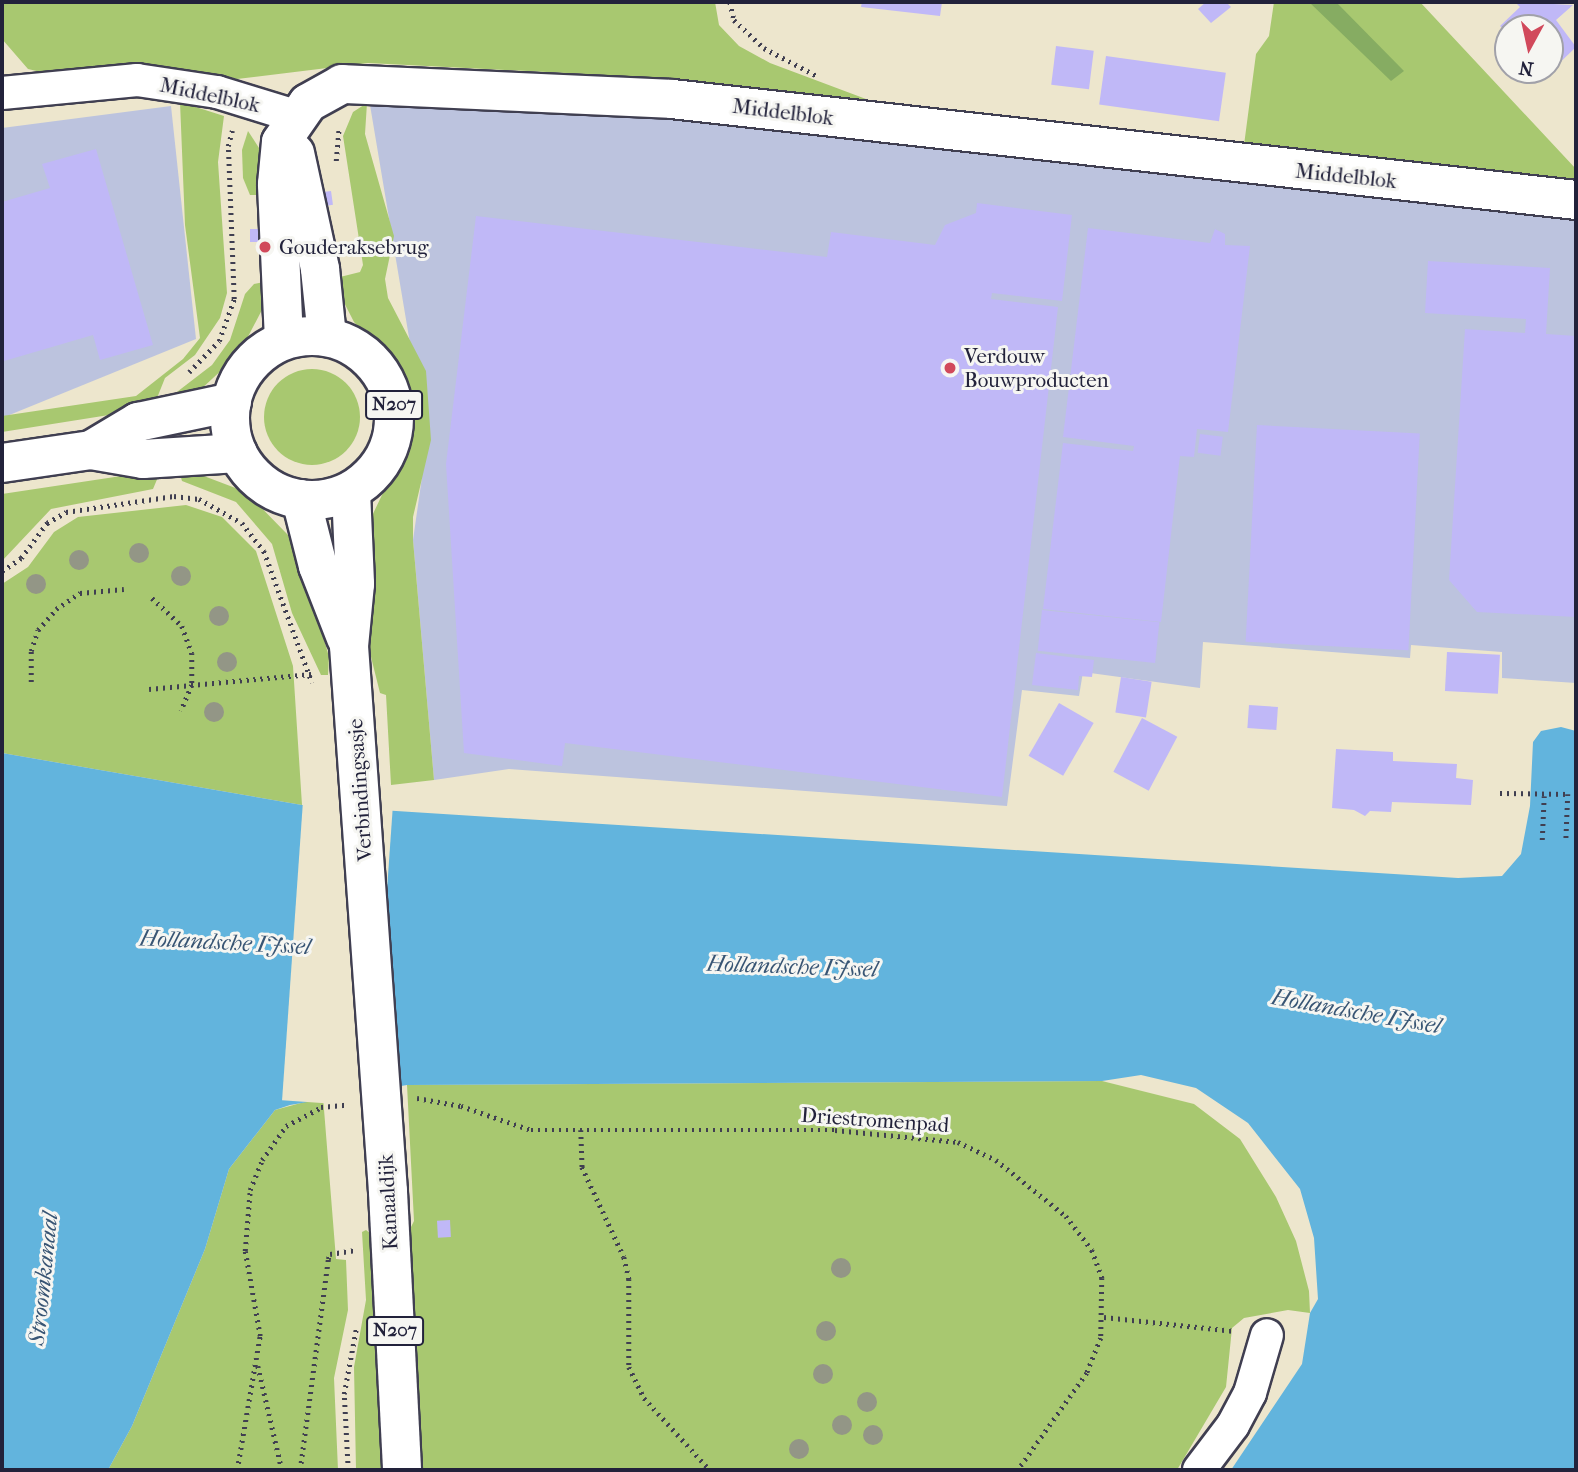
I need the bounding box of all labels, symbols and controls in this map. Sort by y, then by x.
north arrow [1494,14,1564,84]
text: N [1518,56,1535,80]
street label: Middelblok [158,72,262,118]
street label: Middelblok [731,93,835,131]
street label: Middelblok [1294,158,1398,194]
place label: Gouderaksebrug [279,234,428,260]
marker: Gouderaksebrug [257,239,273,255]
place label: Verdouw Bouwproducten [964,343,1109,393]
marker: Verdouw Bouwproducten [942,360,958,376]
road number: N207 [364,390,424,420]
street label: Verbindingsasje [342,718,378,862]
water label: Hollandsche IJssel [139,925,311,961]
water label: Hollandsche IJssel [706,950,878,984]
water label: Hollandsche IJssel [1270,984,1442,1040]
street label: Driestromenpad [800,1102,950,1138]
street label: Kanaaldijk [373,1153,403,1251]
water label: Stroomkanaal [23,1211,65,1347]
road number: N207 [365,1316,425,1346]

